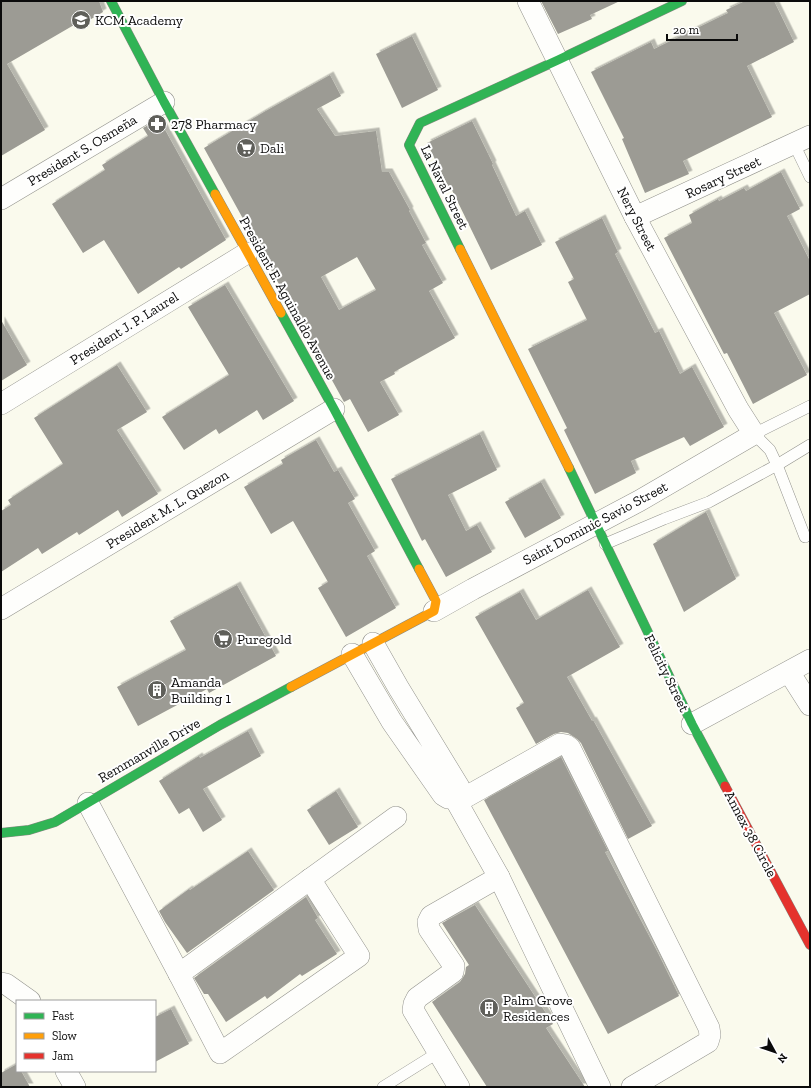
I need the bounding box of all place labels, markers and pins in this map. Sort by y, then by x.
school or university icon: KCM Academy [70,9,92,31]
place label: KCM Academy [95,12,184,29]
pharmacy icon: 278 Pharmacy [146,113,168,135]
place label: 278 Pharmacy [171,116,257,133]
supermarket icon: Dali [235,137,257,159]
place label: Dali [260,140,284,157]
supermarket icon: Puregold [212,628,234,650]
place label: Puregold [237,631,292,648]
place label: Amanda Building 1 [171,674,231,707]
building icon: Amanda Building 1 [146,679,168,701]
place label: Palm Grove Residences [503,992,573,1025]
building icon: Palm Grove Residences [478,997,500,1019]

